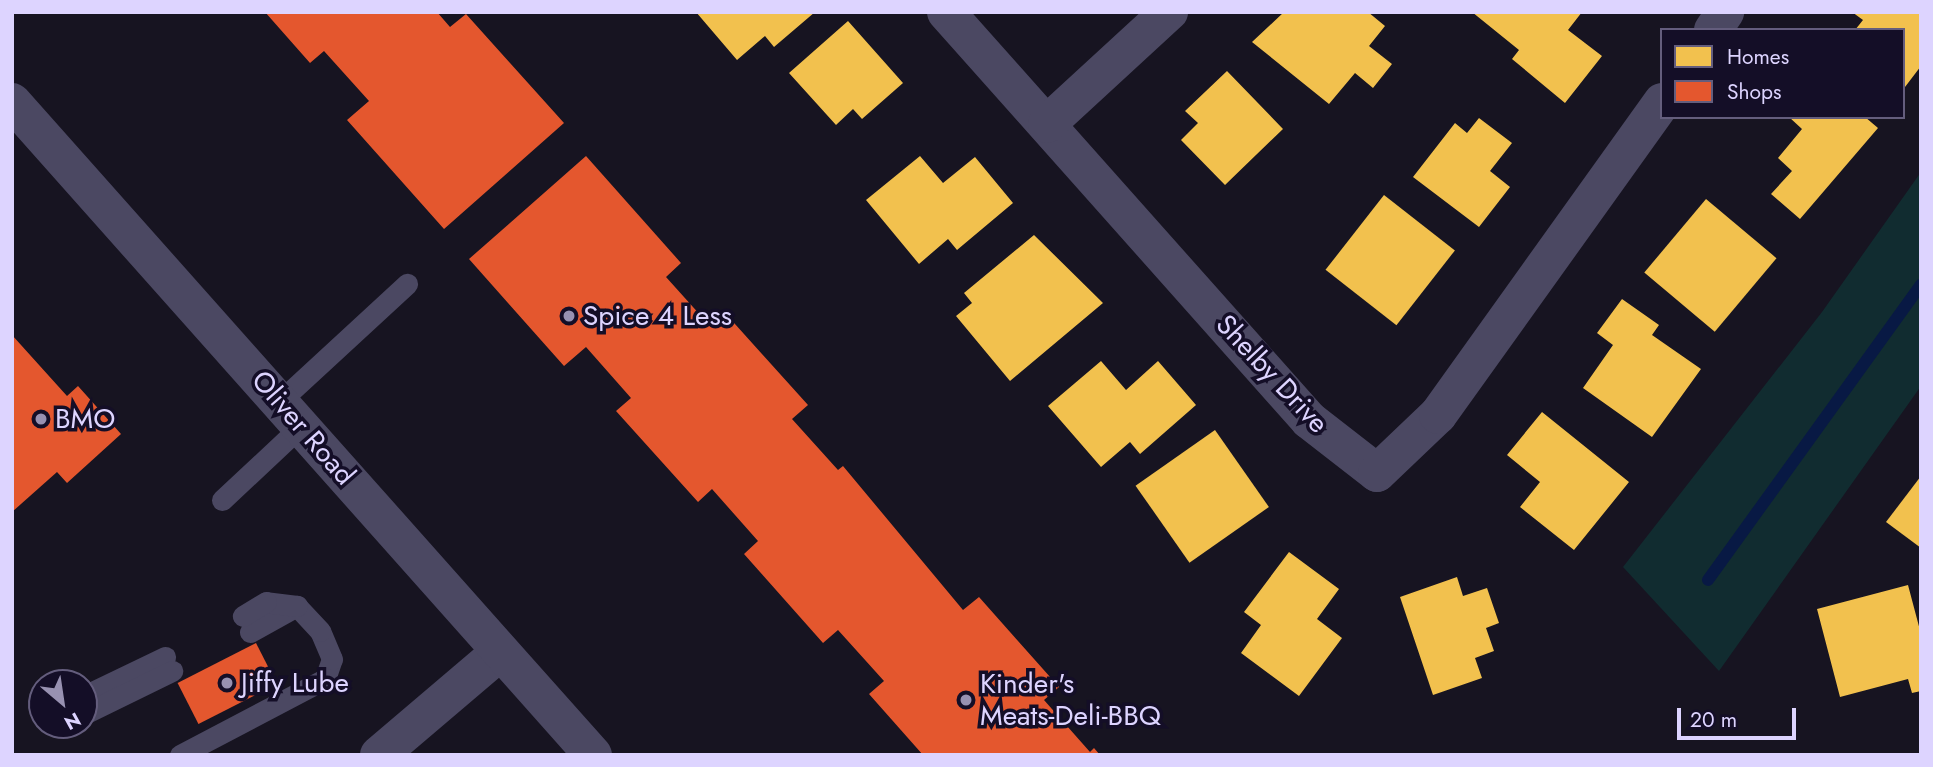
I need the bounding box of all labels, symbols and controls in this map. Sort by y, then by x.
legend [1660,28,1905,119]
text: Homes [1727,42,1789,72]
text: Shops [1727,77,1781,107]
place label: Spice 4 Less [583,299,732,333]
marker: Spice 4 Less [561,308,577,324]
street label: Shelby Drive [1209,308,1335,440]
street label: Oliver Road [244,364,362,492]
place label: BMO [55,402,115,436]
marker: BMO [33,411,49,427]
place label: Jiffy Lube [241,666,349,700]
place label: Kinder's Meats-Deli-BBQ [980,667,1161,733]
north arrow [28,669,98,739]
marker: Jiffy Lube [219,675,235,691]
marker: Kinder's Meats-Deli-BBQ [958,692,974,708]
scale bar [1681,694,1800,738]
text: 20 m [1690,705,1737,735]
text: N [59,706,86,737]

